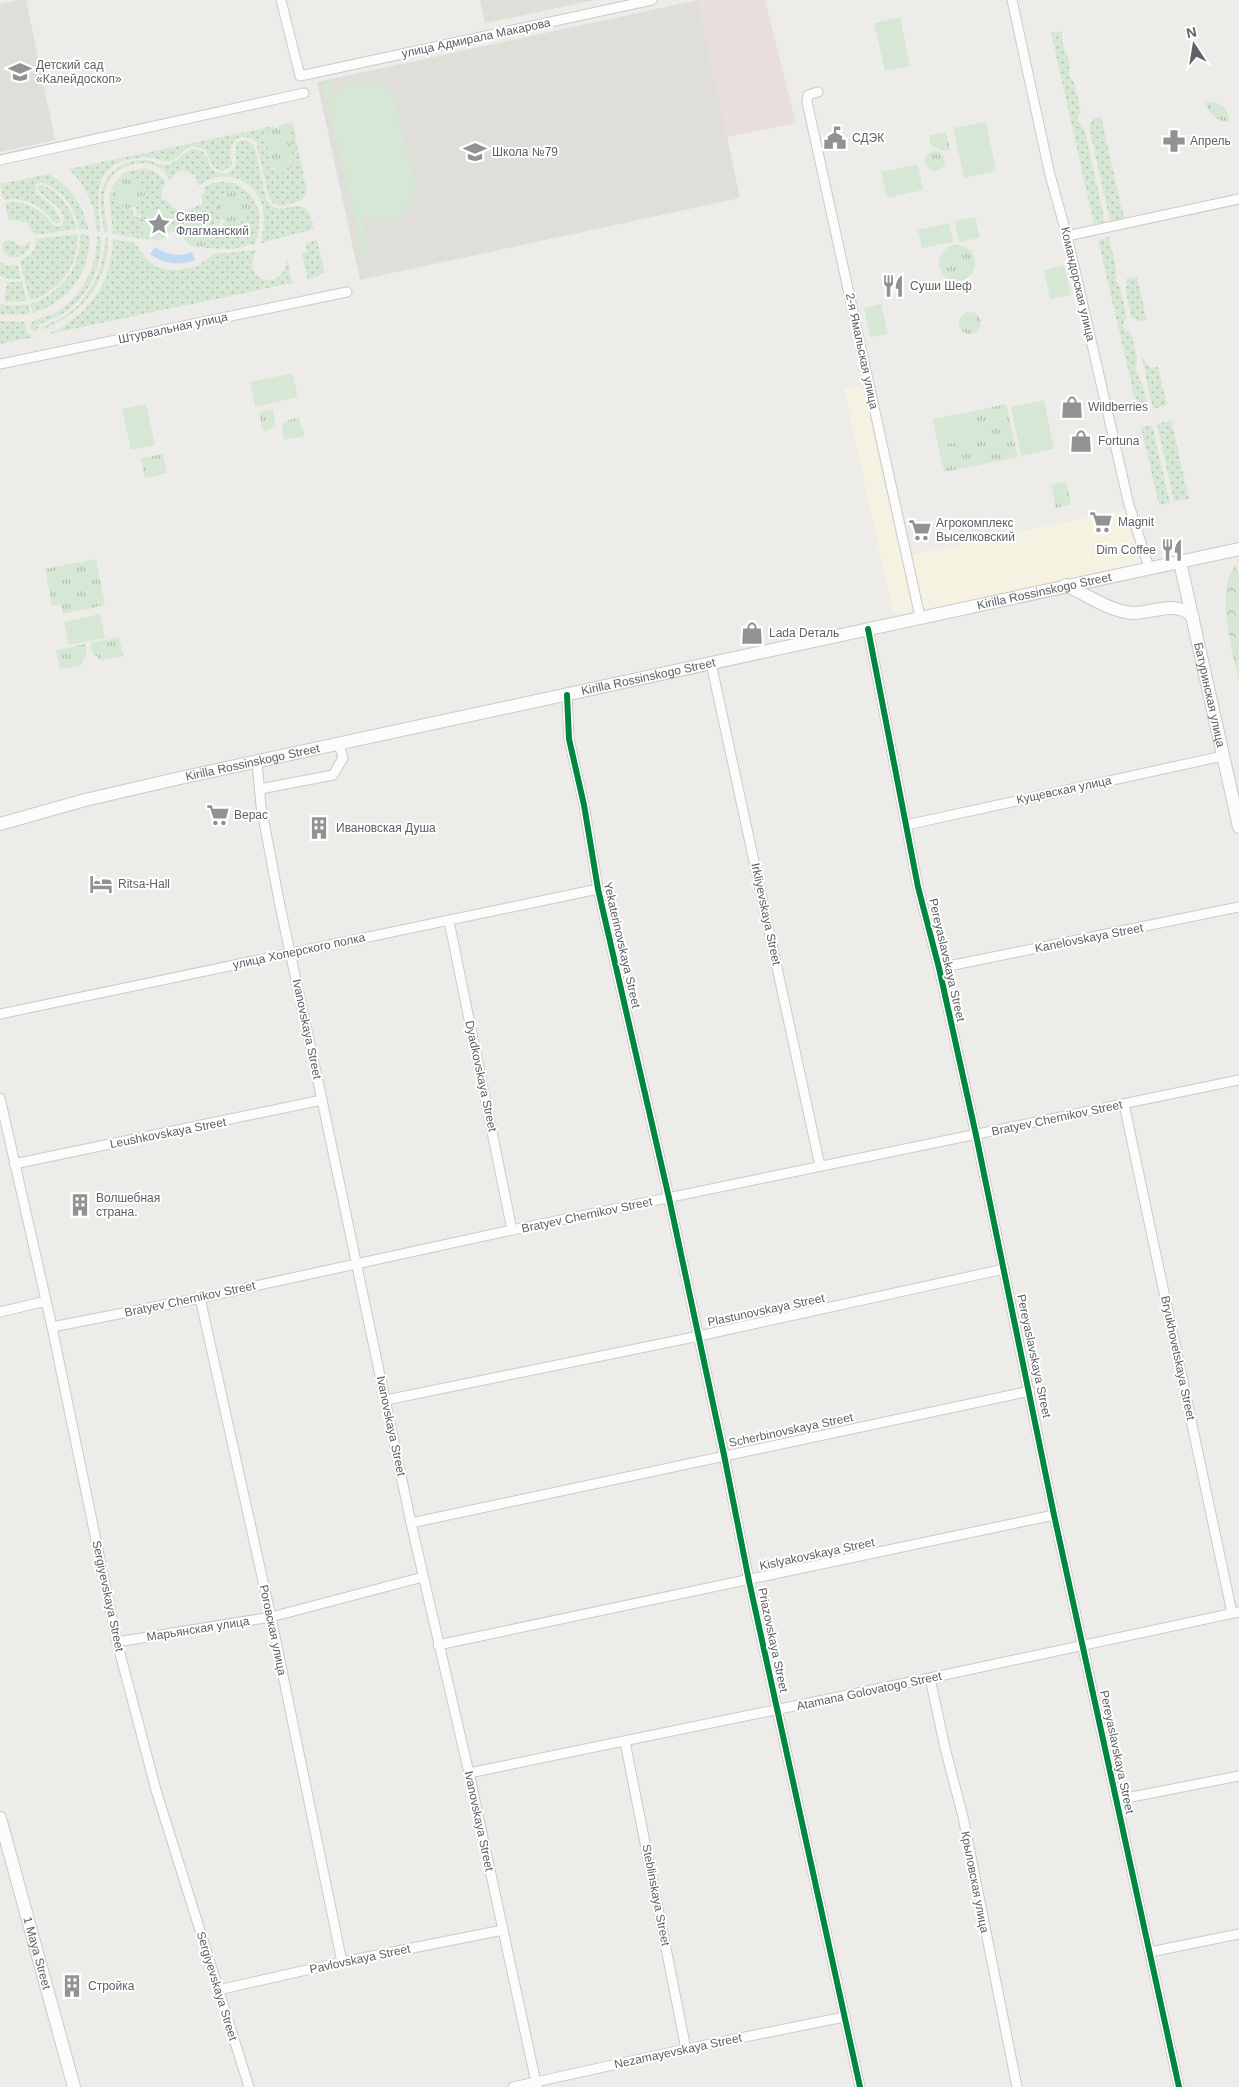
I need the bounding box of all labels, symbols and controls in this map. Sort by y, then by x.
street label: улица Адмирала Макарова [400,15,552,61]
north arrow [1169,20,1219,70]
text: N [1185,23,1198,41]
place label: Детский сад «Калейдоскоп» [36,58,122,86]
school or university icon: Детский сад «Калейдоскоп» [7,59,33,85]
public building icon: СДЭК [822,125,848,151]
pharmacy icon: Апрель [1161,128,1187,154]
place label: СДЭК [852,131,884,145]
place label: Апрель [1190,134,1231,148]
school or university icon: Школа №79 [462,139,488,165]
place label: Школа №79 [492,145,558,159]
place label: Сквер Флагманский [176,210,249,238]
place icon: Сквер Флагманский [146,211,172,237]
street label: Командорская улица [1058,226,1098,343]
restaurant icon: Суши Шеф [880,273,906,299]
place label: Суши Шеф [910,279,972,293]
street label: 2-я Ямальская улица [843,292,881,411]
street label: Штурвальная улица [117,309,229,346]
shop icon: Wildberries [1059,394,1085,420]
place label: Wildberries [1088,400,1148,414]
shop icon: Fortuna [1068,428,1094,454]
place label: Fortuna [1098,434,1140,448]
supermarket icon: Magnit [1088,509,1114,535]
place label: Magnit [1118,515,1155,529]
place label: Агрокомплекс Выселковский [936,516,1015,544]
supermarket icon: Агрокомплекс Выселковский [907,517,933,543]
restaurant icon: Dim Coffee [1159,537,1185,563]
place label: Dim Coffee [1096,543,1156,557]
street label: Kirilla Rossinskogo Street [976,570,1113,612]
shop icon: Lada Dеталь [739,620,765,646]
place label: Lada Dеталь [769,626,839,640]
street label: Батуринская улица [1191,641,1228,749]
street label: Kirilla Rossinskogo Street [580,655,717,698]
street label: Kirilla Rossinskogo Street [184,741,322,784]
street label: Кущевская улица [1015,773,1113,807]
supermarket icon: Верас [205,802,231,828]
place label: Верас [234,808,268,822]
building icon: Ивановская Душа [306,815,332,841]
place label: Ивановская Душа [336,821,436,835]
street label: Irkliyevskaya Street [748,862,784,967]
hotel icon: Ritsa-Hall [88,871,114,897]
place label: Ritsa-Hall [118,877,170,891]
street label: Yekaterinovskaya Street [601,881,643,1010]
street label: Pereyaslavskaya Street [926,897,968,1024]
street label: Kanelovskaya Street [1034,921,1145,955]
street label: улица Хоперского полка [232,930,367,972]
street label: Ivanovskaya Street [290,978,325,1081]
street label: Dyadkovskaya Street [462,1019,500,1134]
street label: Bratyev Chernikov Street [990,1097,1124,1139]
street label: Leushkovskaya Street [109,1115,228,1151]
place label: Волшебная страна. [96,1191,160,1219]
building icon: Волшебная страна. [67,1192,93,1218]
street label: Bratyev Chernikov Street [520,1194,654,1236]
street label: Bratyev Chernikov Street [123,1278,257,1320]
street label: Plastunovskaya Street [706,1291,826,1329]
street label: Pereyaslavskaya Street [1014,1293,1054,1420]
street label: Bryukhovetskaya Street [1158,1295,1198,1422]
street label: Ivanovskaya Street [374,1375,409,1478]
street label: Scherbinovskaya Street [728,1410,855,1450]
street label: Kislyakovskaya Street [758,1535,877,1573]
street label: Sergiyevskaya Street [89,1539,127,1654]
street label: Роговская улица [257,1583,289,1677]
street label: Priazovskaya Street [755,1586,791,1694]
street label: Марьянская улица [146,1614,251,1644]
street label: Atamana Golovatogo Street [795,1669,944,1713]
street label: Pereyaslavskaya Street [1097,1689,1137,1816]
street label: Ivanovskaya Street [462,1770,497,1873]
street label: Крыловская улица [958,1830,992,1934]
street label: Steblinskaya Street [639,1843,673,1948]
street label: 1 Maya Street [20,1915,54,1992]
street label: Sergiyevskaya Street [194,1930,240,2043]
street label: Pavlovskaya Street [308,1941,412,1977]
building icon: Стройка [59,1973,85,1999]
place label: Стройка [88,1979,135,1993]
street label: Nezamayevskaya Street [613,2030,744,2071]

